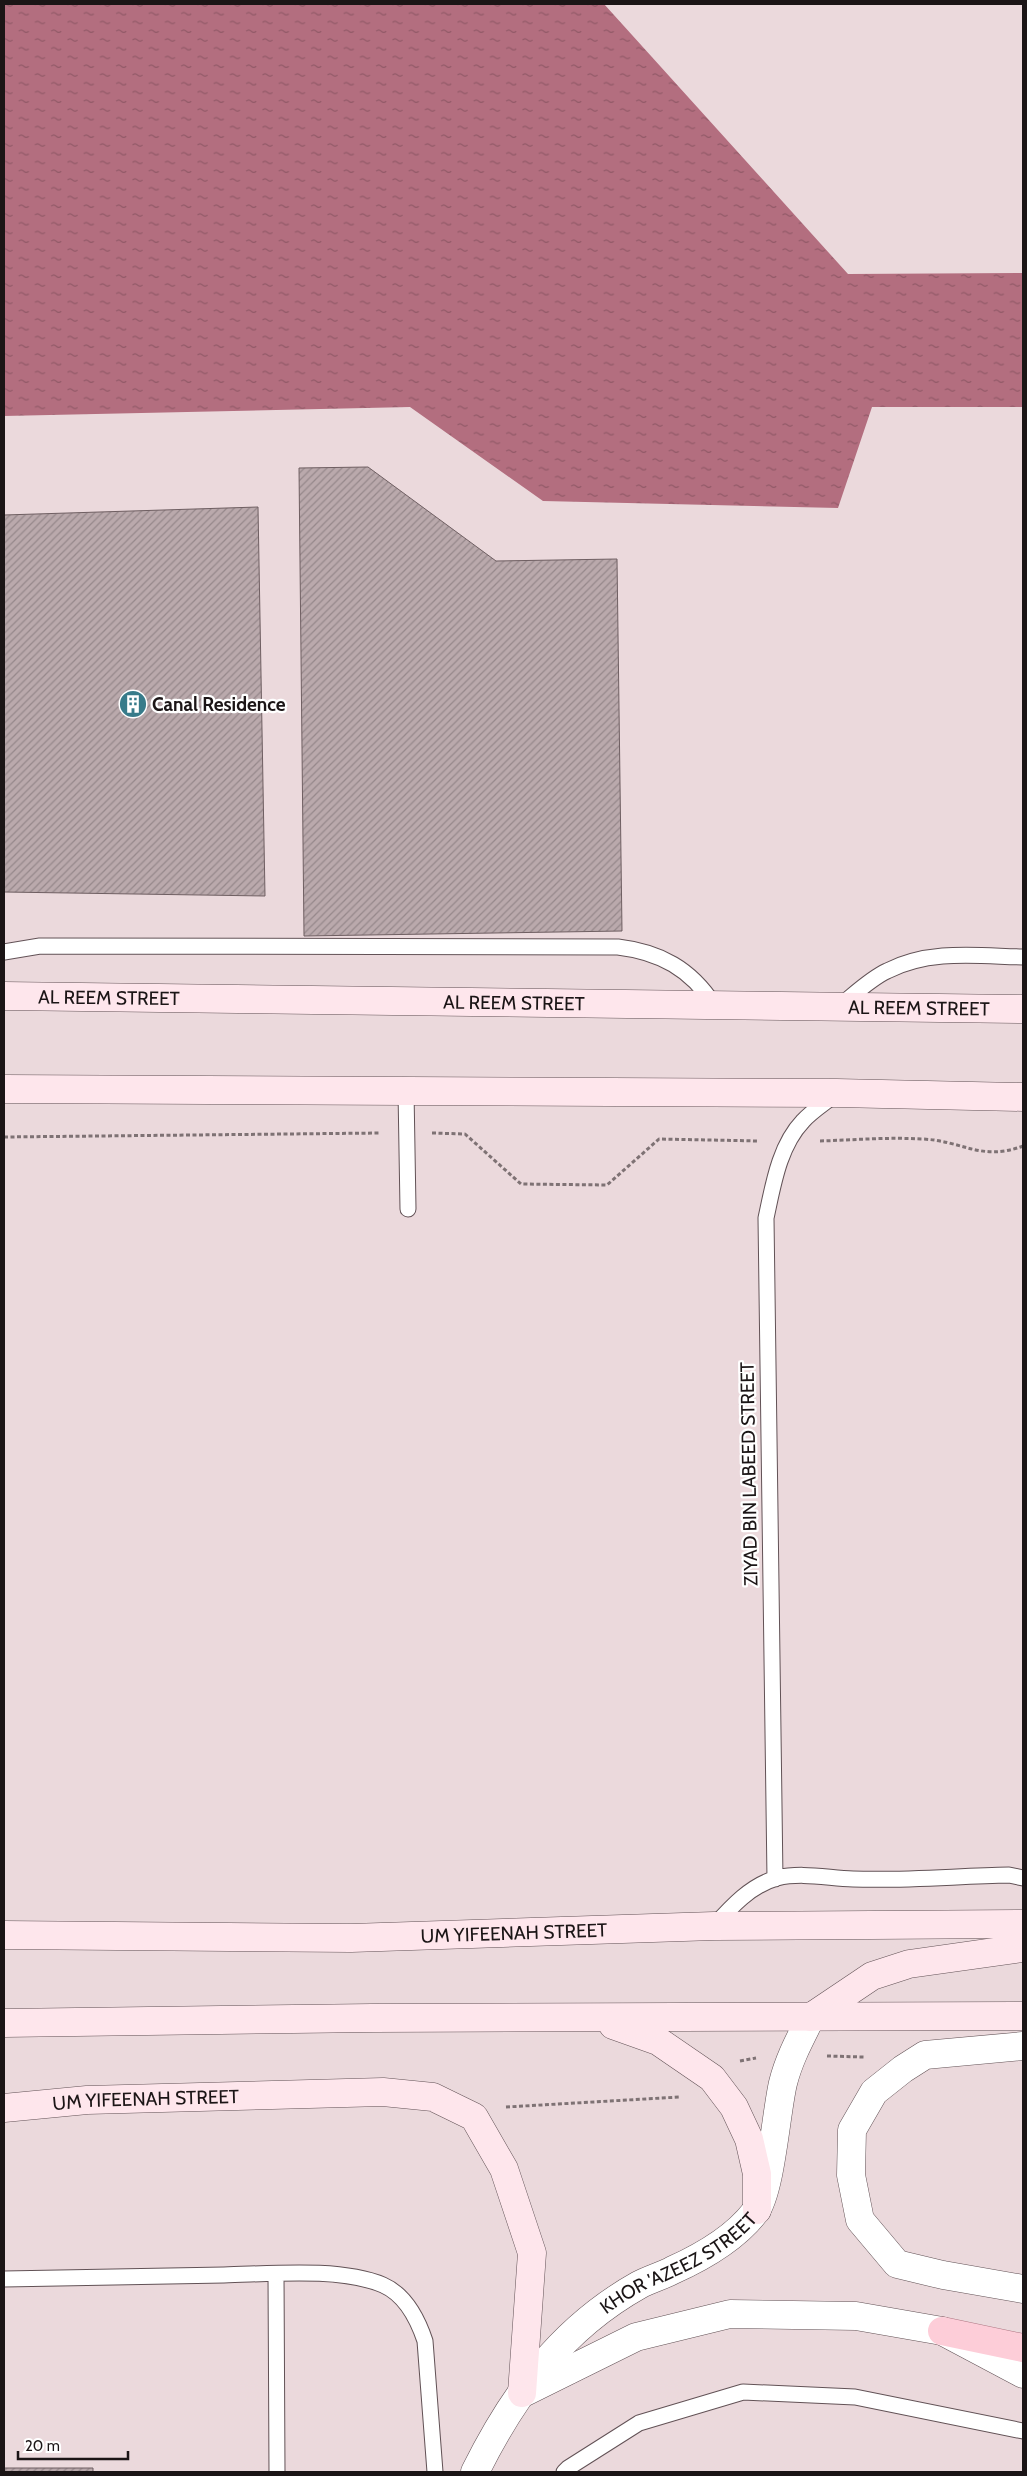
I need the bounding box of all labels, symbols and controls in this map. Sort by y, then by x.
building icon: Canal Residence [118,689,148,719]
place label: Canal Residence [152,693,286,716]
street label: AL REEM STREET [38,985,180,1010]
street label: AL REEM STREET [443,990,585,1015]
street label: AL REEM STREET [848,995,990,1020]
street label: ZIYAD BIN LABEED STREET [736,1362,762,1586]
street label: UM YIFEENAH STREET [420,1918,608,1947]
street label: UM YIFEENAH STREET [51,2084,239,2115]
street label: KHOR 'AZEEZ STREET [595,2207,761,2318]
scale bar [18,2428,128,2460]
text: 20 m [25,2437,60,2455]

